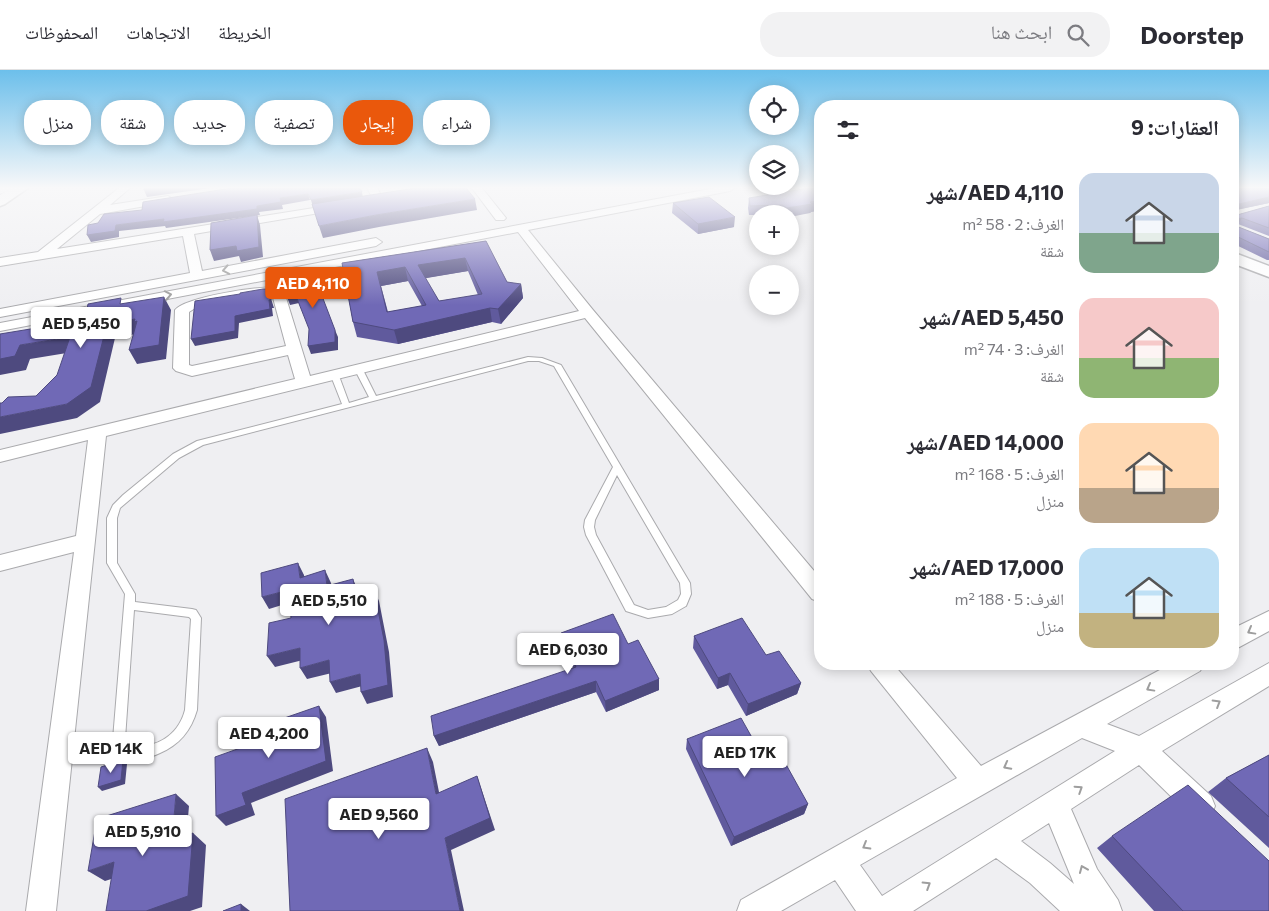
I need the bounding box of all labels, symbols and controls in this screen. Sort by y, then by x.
search box [760,12,1110,57]
text: ابحث هنا [991,20,1052,43]
text: Doorstep [1140,20,1244,49]
text: المحفوظات [25,21,98,43]
text: الاتجاهات [126,21,190,43]
text: الخريطة [218,21,271,43]
icon: search [1064,21,1092,49]
map controls [749,85,799,315]
button: locate [749,85,799,135]
chip: منزل [24,100,91,145]
chip: شقة [101,100,164,145]
chip: جديد [174,100,245,145]
chip: تصفية [255,100,333,145]
chip: إيجار [343,100,413,145]
chip: شراء [423,100,490,145]
text: العقارات: 9 [1131,114,1219,139]
icon: filters [834,116,862,144]
button: layers [749,145,799,195]
text: AED 4,110/شهر [927,179,1064,204]
icon: home [1119,193,1179,253]
button: + [749,205,799,255]
text: الغرف: 2 · 58 m² [962,214,1064,233]
text: شقة [1040,241,1064,260]
one-way arrow [221,264,230,274]
button: − [749,265,799,315]
pin: AED 4,110 [256,266,370,309]
text: AED 4,110 [276,273,350,292]
one-way arrow [164,290,173,300]
text: AED 5,450/شهر [920,304,1064,329]
pin: AED 5,450 [24,306,138,349]
text: AED 5,450 [42,313,120,332]
icon: home [1119,318,1179,378]
text: الغرف: 3 · 74 m² [964,339,1064,358]
text: شقة [1040,366,1064,385]
text: AED 14,000/شهر [907,429,1064,454]
icon: home [1119,443,1179,503]
text: الغرف: 5 · 168 m² [954,464,1064,483]
text: منزل [1036,491,1064,510]
text: AED 17,000/شهر [910,554,1064,579]
icon: home [1119,568,1179,628]
pin: AED 5,510 [272,584,386,626]
text: الغرف: 5 · 188 m² [954,589,1064,608]
text: AED 5,510 [291,590,367,609]
text: منزل [1036,616,1064,635]
one-way arrow [1247,624,1256,634]
pin: AED 6,030 [511,632,625,675]
text: AED 6,030 [528,639,608,658]
one-way arrow [1146,681,1155,691]
one-way arrow [1212,700,1221,710]
pin: AED 4,200 [212,716,326,759]
text: AED 4,200 [229,723,309,742]
pin: AED 14K [65,732,157,774]
pin: AED 17K [699,736,791,778]
text: AED 14K [79,738,143,757]
text: AED 17K [713,742,777,761]
one-way arrow [1004,760,1013,770]
one-way arrow [1074,786,1083,795]
pin: AED 9,560 [322,798,436,840]
text: AED 9,560 [339,804,419,823]
pin: AED 5,910 [86,814,200,857]
text: AED 5,910 [105,821,181,840]
one-way arrow [862,840,871,850]
one-way arrow [1078,865,1089,874]
one-way arrow [921,882,931,891]

